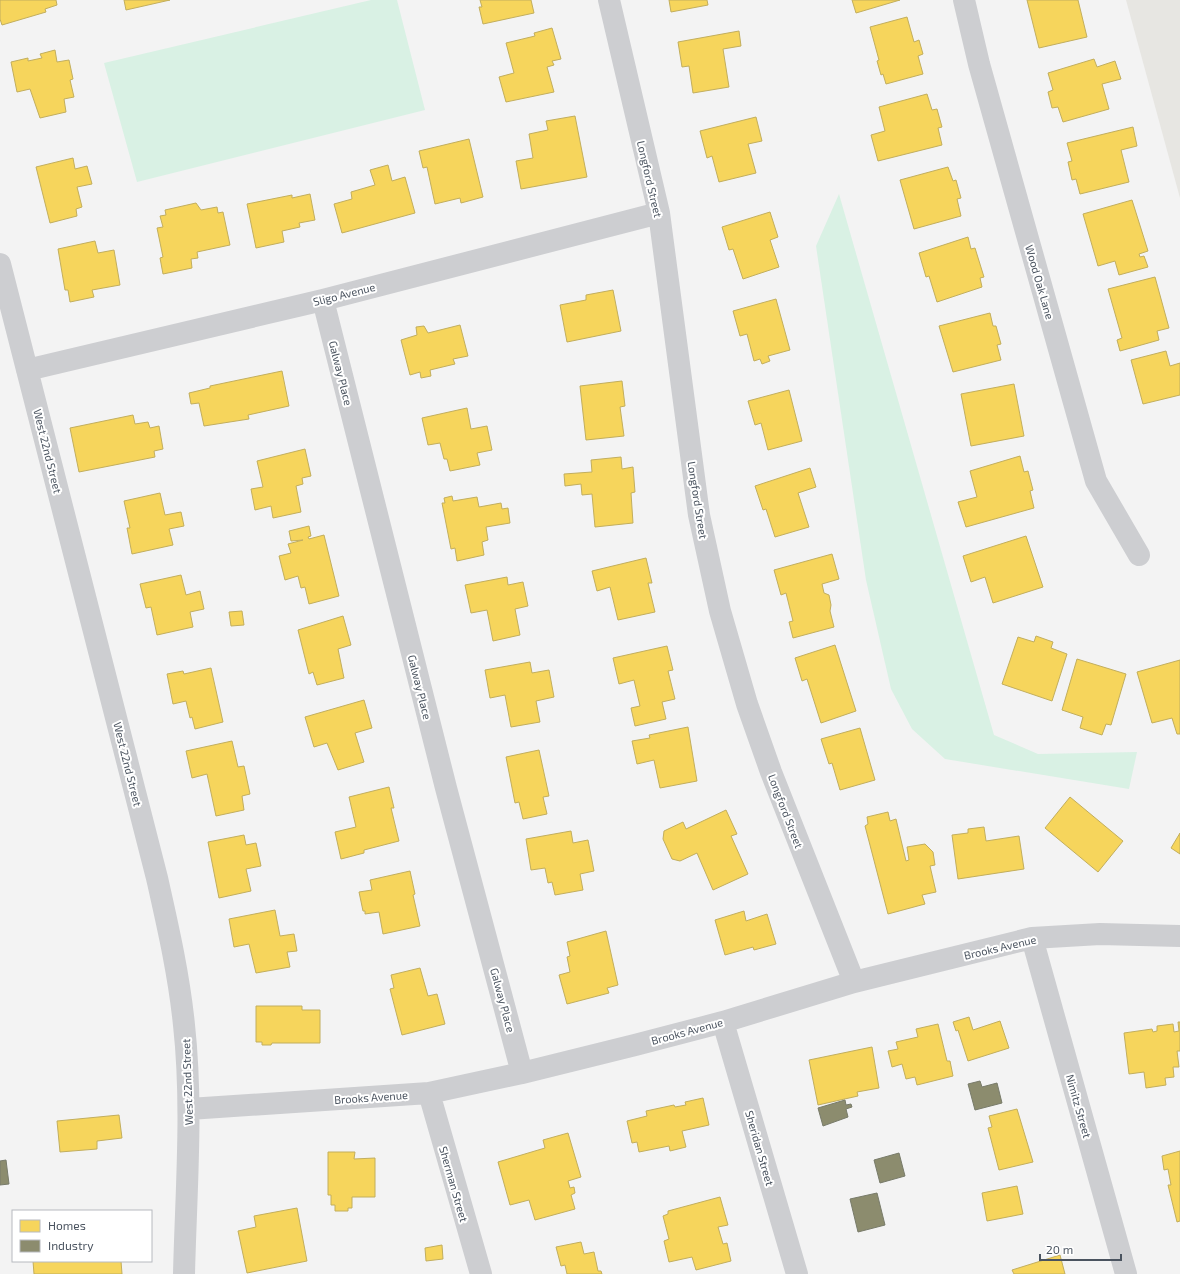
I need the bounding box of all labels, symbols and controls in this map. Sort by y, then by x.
street label: Longford Street [635,139,665,219]
street label: Wood Oak Lane [1023,243,1057,321]
street label: Sligo Avenue [312,280,376,308]
street label: Galway Place [327,339,355,407]
street label: West 22nd Street [31,407,65,495]
street label: Longford Street [685,460,711,540]
street label: Galway Place [406,653,434,721]
street label: West 22nd Street [111,720,145,808]
street label: Longford Street [766,772,806,850]
street label: Brooks Avenue [963,932,1038,962]
street label: Galway Place [488,966,518,1034]
street label: Brooks Avenue [650,1015,724,1047]
street label: West 22nd Street [179,1039,195,1125]
street label: Nimitz Street [1064,1073,1094,1139]
street label: Brooks Avenue [334,1088,408,1106]
street label: Sheridan Street [743,1109,777,1187]
street label: Sherman Street [437,1145,471,1223]
legend [12,1210,152,1262]
text: Homes [48,1218,86,1232]
scale bar [1040,1236,1121,1262]
text: Industry [48,1238,94,1252]
text: 20 m [1046,1242,1073,1256]

